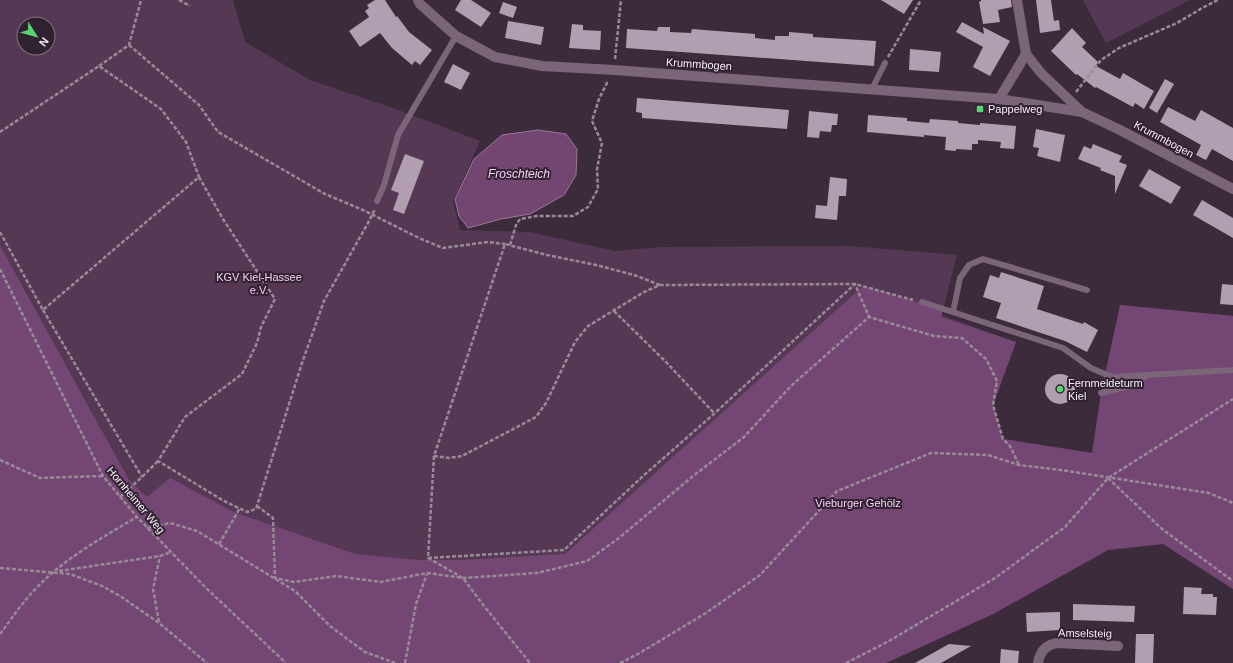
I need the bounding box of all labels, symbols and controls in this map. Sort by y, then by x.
north arrow [16,16,56,56]
text: N [37,35,51,49]
street label: Krummbogen [666,56,732,72]
place label: Pappelweg [988,103,1042,115]
marker: Pappelweg [975,104,985,114]
street label: Krummbogen [1132,118,1196,160]
water label: Froschteich [488,167,550,181]
park label: KGV Kiel-Hassee e.V. [216,271,302,296]
place label: Fernmeldeturm Kiel [1068,377,1143,402]
marker: Fernmeldeturm Kiel [1055,384,1065,394]
street label: Hornheimer Weg [105,464,167,536]
park label: Vieburger Gehölz [815,497,901,509]
street label: Amselsteig [1058,627,1112,639]

